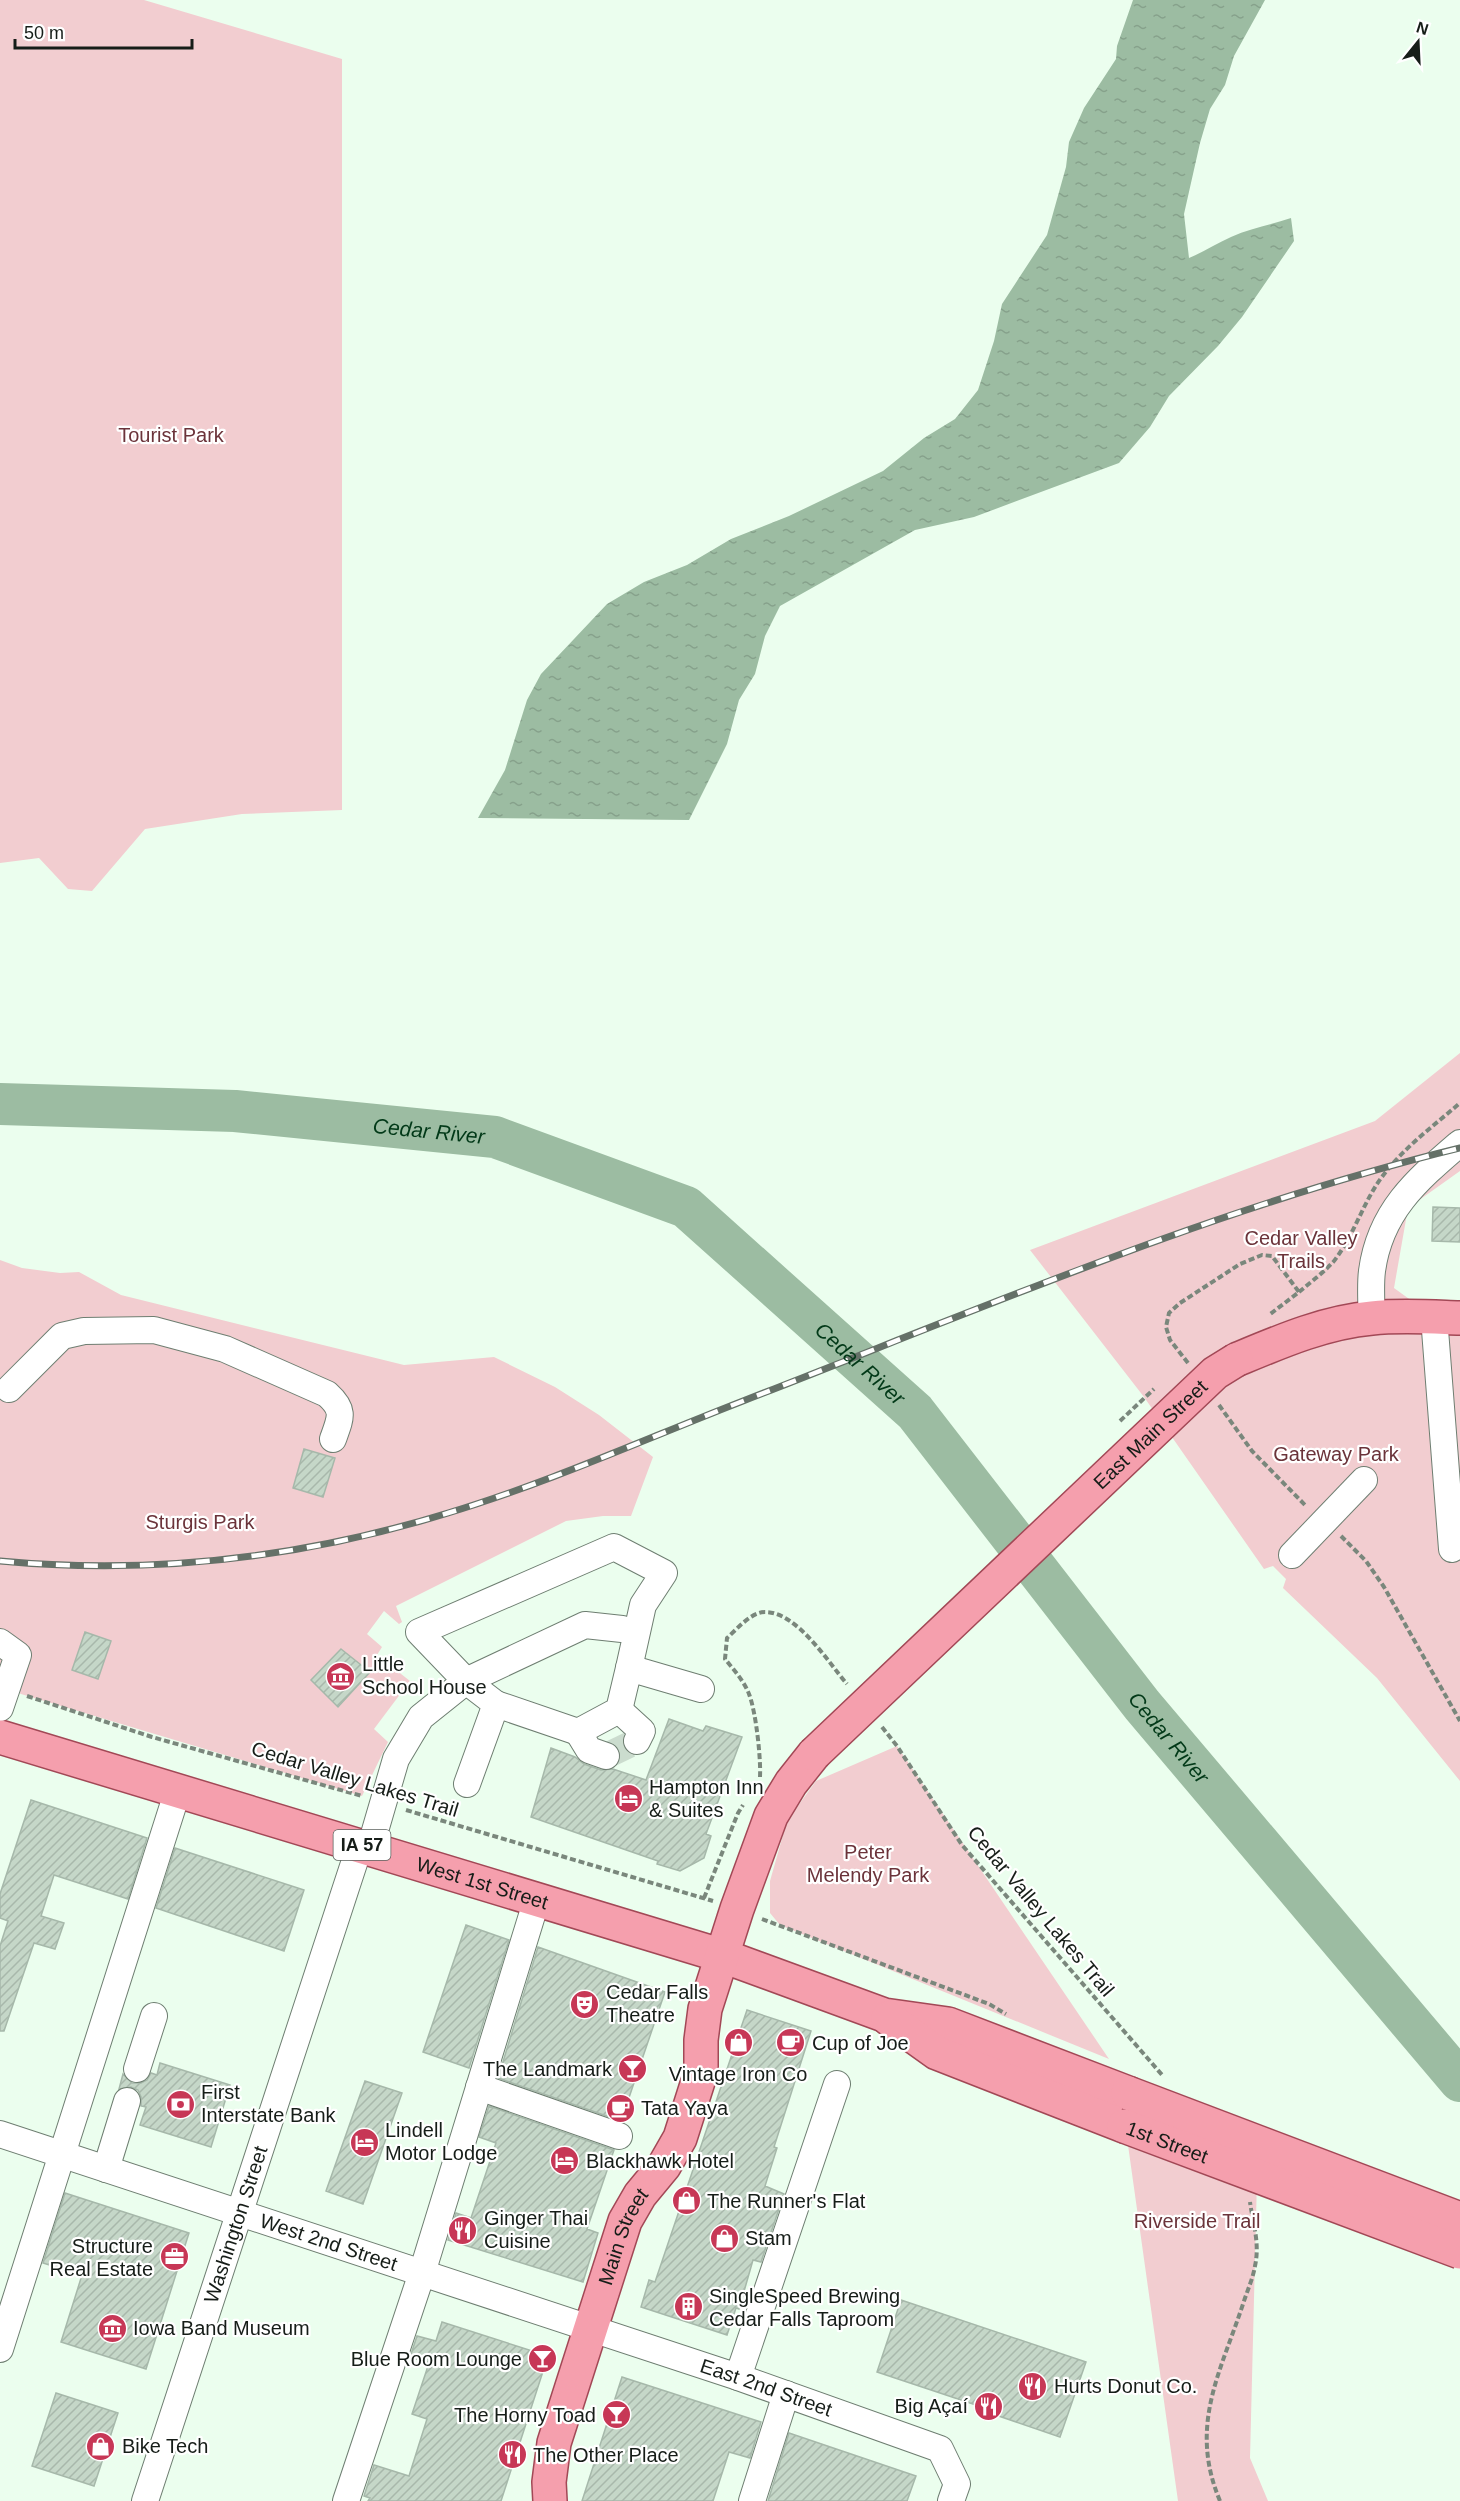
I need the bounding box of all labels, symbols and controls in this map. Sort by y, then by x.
scale bar [15,12,192,50]
north arrow [1388,12,1448,72]
text: N [1414,18,1431,38]
text: 50 m [24,23,64,43]
park label: Tourist Park [118,424,225,446]
water label: Cedar River [372,1113,487,1148]
park label: Cedar Valley Trails [1244,1227,1358,1272]
water label: Cedar River [811,1317,911,1410]
street label: East Main Street [1089,1375,1212,1493]
park label: Gateway Park [1273,1443,1400,1465]
park label: Sturgis Park [146,1511,255,1533]
place label: Little School House [362,1653,487,1698]
museum icon: Little School House [325,1660,357,1692]
water label: Cedar River [1124,1687,1215,1788]
street label: Cedar Valley Lakes Trail [249,1737,461,1821]
place label: Hampton Inn & Suites [649,1776,764,1821]
hotel icon: Hampton Inn & Suites [612,1783,644,1815]
street label: Cedar Valley Lakes Trail [963,1821,1119,2001]
road number: IA 57 [334,1830,391,1860]
park label: Peter Melendy Park [807,1841,930,1886]
street label: West 1st Street [414,1853,551,1914]
place label: Cedar Falls Theatre [606,1981,708,2026]
theatre icon: Cedar Falls Theatre [569,1988,601,2020]
shop icon: Vintage Iron Co [722,2027,754,2059]
cafe icon: Cup of Joe [775,2027,807,2059]
place label: Cup of Joe [812,2032,909,2054]
bar icon: The Landmark [617,2053,649,2085]
place label: The Landmark [483,2058,613,2080]
place label: Vintage Iron Co [669,2063,807,2085]
place label: First Interstate Bank [201,2081,337,2126]
bank icon: First Interstate Bank [164,2088,196,2120]
cafe icon: Tata Yaya [604,2092,636,2124]
place label: Tata Yaya [641,2097,729,2119]
street label: 1st Street [1123,2117,1211,2168]
place label: Lindell Motor Lodge [385,2119,497,2164]
hotel icon: Lindell Motor Lodge [348,2126,380,2158]
street label: Washington Street [200,2143,272,2306]
hotel icon: Blackhawk Hotel [549,2145,581,2177]
place label: Blackhawk Hotel [586,2150,734,2172]
street label: Main Street [594,2183,652,2288]
shop icon: The Runner's Flat [670,2185,702,2217]
place label: The Runner's Flat [707,2190,866,2212]
place label: Ginger Thai Cuisine [484,2207,588,2252]
street label: West 2nd Street [257,2209,400,2275]
park label: Riverside Trail [1134,2210,1260,2232]
restaurant icon: Ginger Thai Cuisine [447,2214,479,2246]
shop icon: Stam [708,2222,740,2254]
place label: Stam [745,2227,792,2249]
place label: Structure Real Estate [50,2235,153,2280]
office icon: Structure Real Estate [158,2241,190,2273]
place label: SingleSpeed Brewing Cedar Falls Taproom [709,2285,900,2330]
building icon: SingleSpeed Brewing Cedar Falls Taproom [672,2291,704,2323]
museum icon: Iowa Band Museum [96,2312,128,2344]
place label: Iowa Band Museum [133,2317,310,2339]
bar icon: Blue Room Lounge [527,2343,559,2375]
place label: Blue Room Lounge [351,2348,522,2370]
street label: East 2nd Street [698,2354,835,2421]
restaurant icon: Hurts Donut Co. [1017,2370,1049,2402]
place label: Hurts Donut Co. [1054,2375,1197,2397]
restaurant icon: Big Açaí [973,2390,1005,2422]
place label: Big Açaí [895,2395,968,2417]
bar icon: The Horny Toad [601,2399,633,2431]
place label: The Horny Toad [454,2404,596,2426]
shop icon: Bike Tech [85,2430,117,2462]
place label: Bike Tech [122,2435,208,2457]
restaurant icon: The Other Place [496,2439,528,2471]
place label: The Other Place [533,2444,679,2466]

